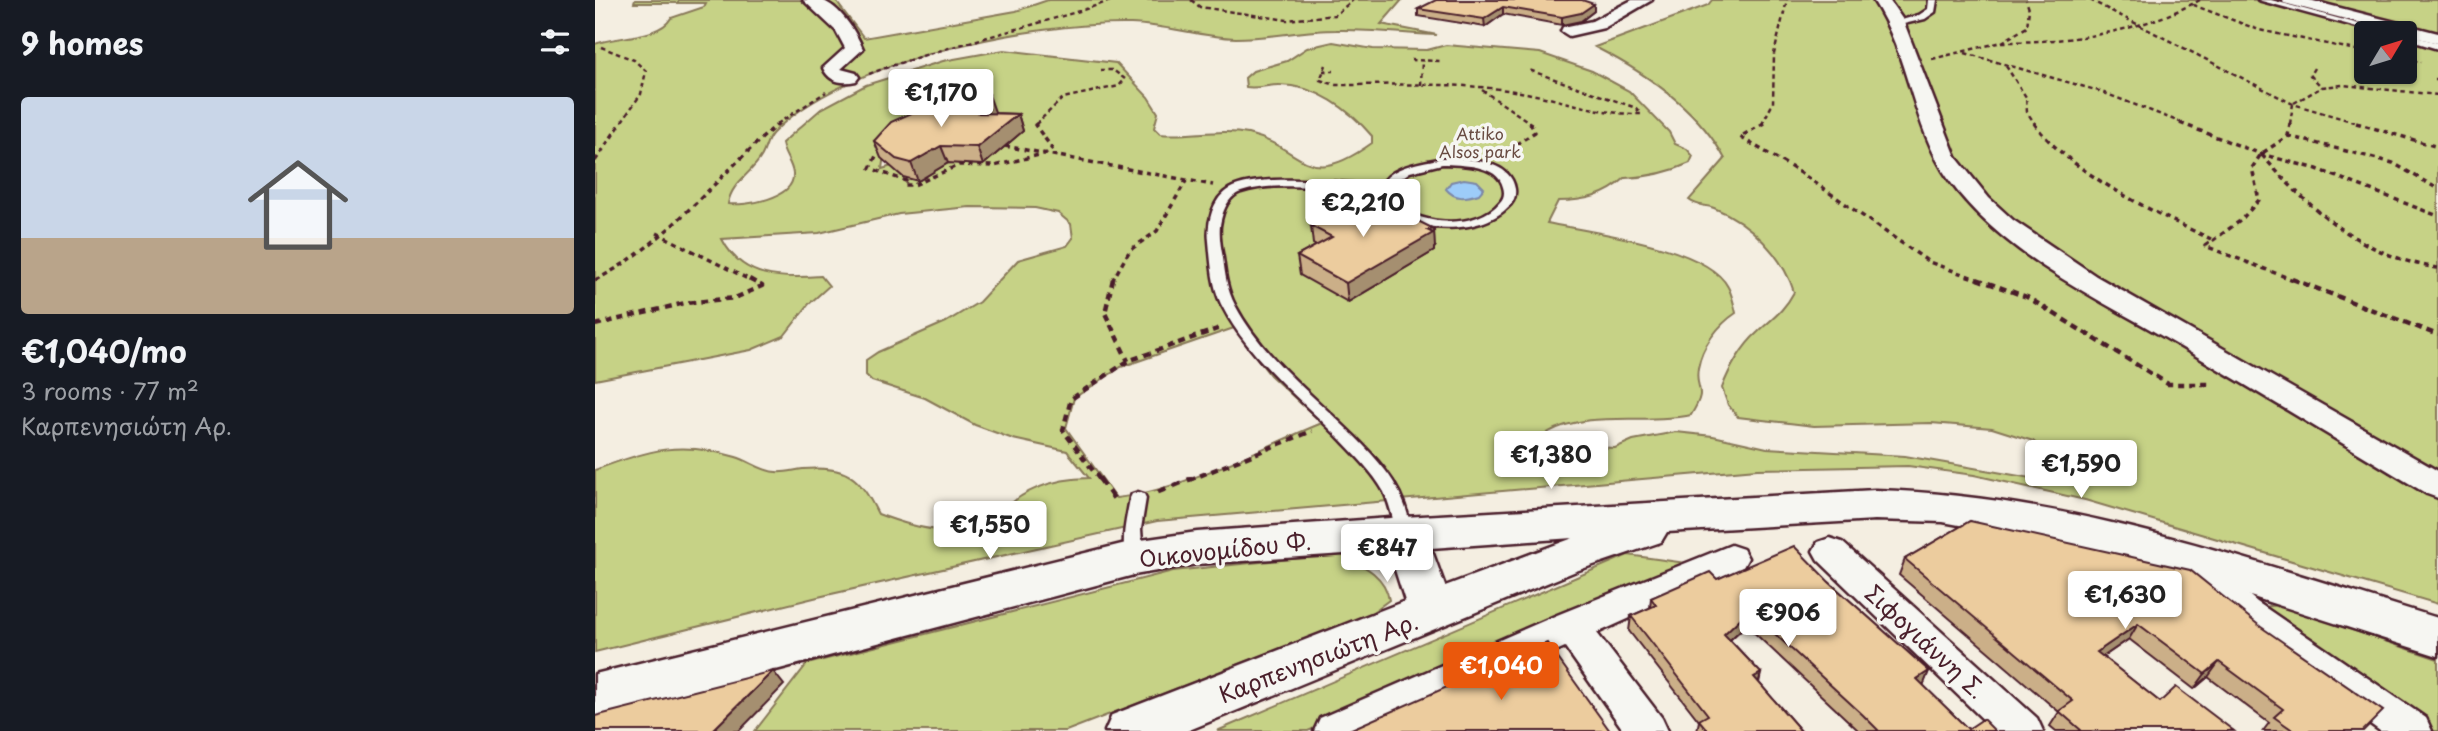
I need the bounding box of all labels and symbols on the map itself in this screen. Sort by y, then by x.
north arrow [2354,21,2417,84]
pin: €1,170 [884,69,998,129]
park label: Attiko Alsos park [1439,121,1521,163]
pin: €2,210 [1306,180,1420,239]
pin: €1,380 [1494,432,1608,491]
pin: €1,590 [2024,440,2138,500]
pin: €1,550 [933,502,1047,561]
street label: Οικονομίδου Φ. [1137,523,1313,575]
pin: €847 [1346,524,1428,584]
pin: €1,630 [2068,572,2182,631]
street label: Σιφογιάννη Σ. [1858,576,1994,706]
pin: €906 [1747,590,1829,649]
street label: Καρπενησιώτη Αρ. [1213,603,1423,711]
pin: €1,040 [1444,642,1558,702]

